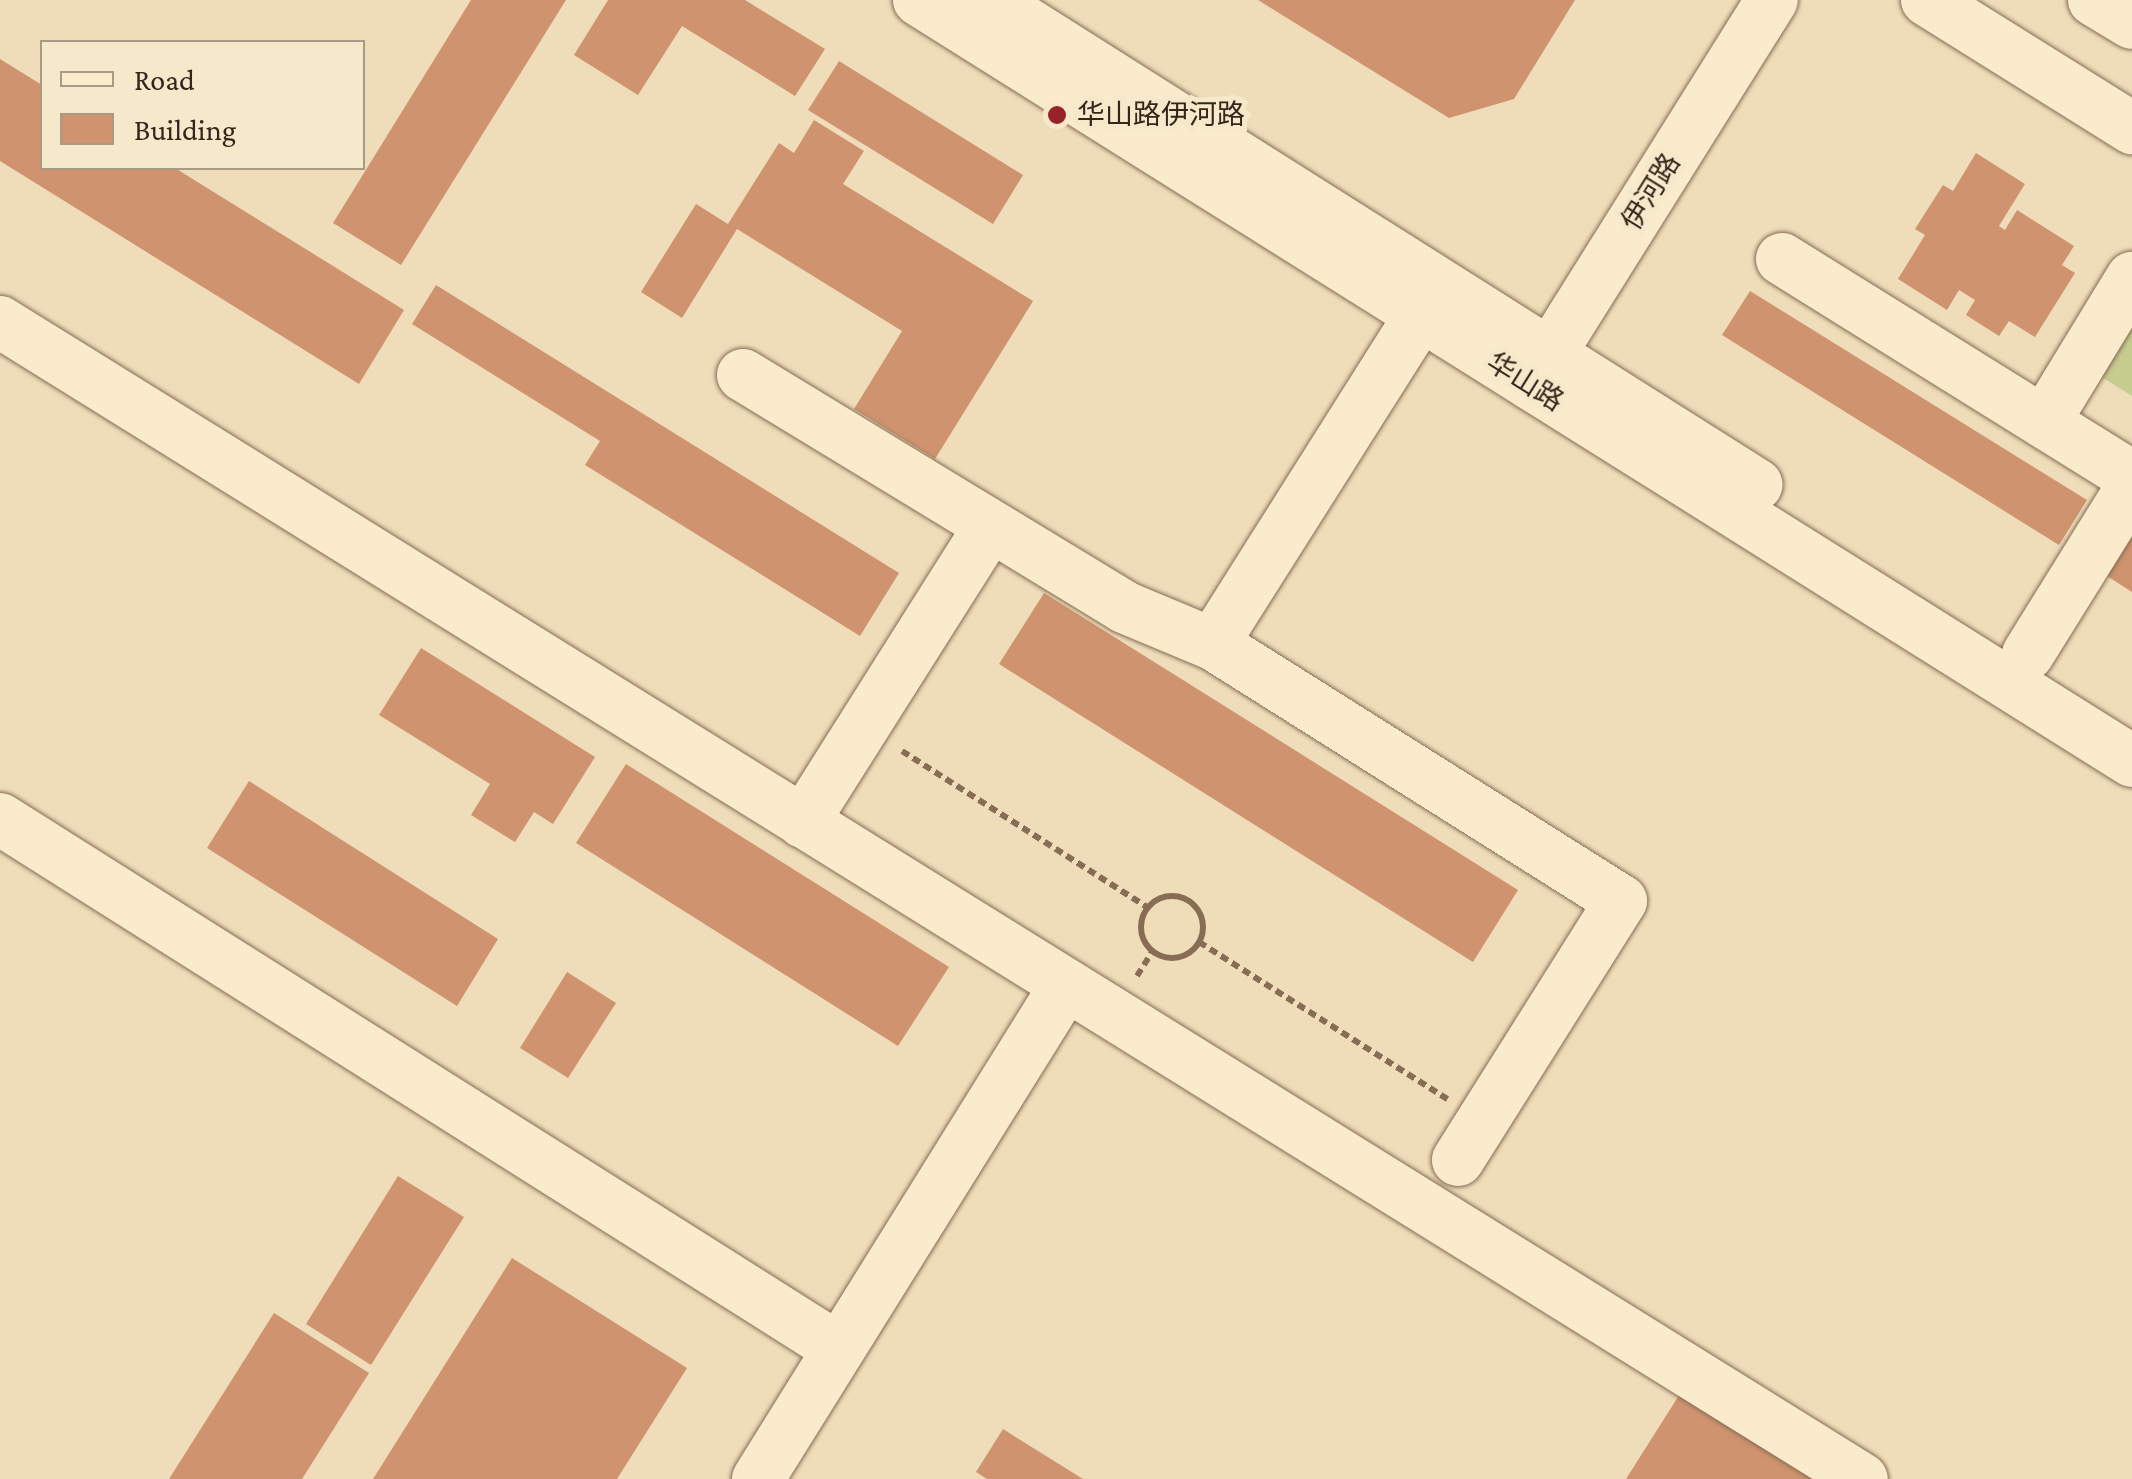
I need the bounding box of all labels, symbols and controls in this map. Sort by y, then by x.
legend [40,40,365,170]
text: Road [134,63,195,96]
place label: 华山路伊河路 [1077,98,1245,132]
marker: 华山路伊河路 [1046,104,1068,126]
text: Building [134,113,236,146]
street label: 伊河路 [1614,147,1688,237]
street label: 华山路 [1480,345,1570,419]

